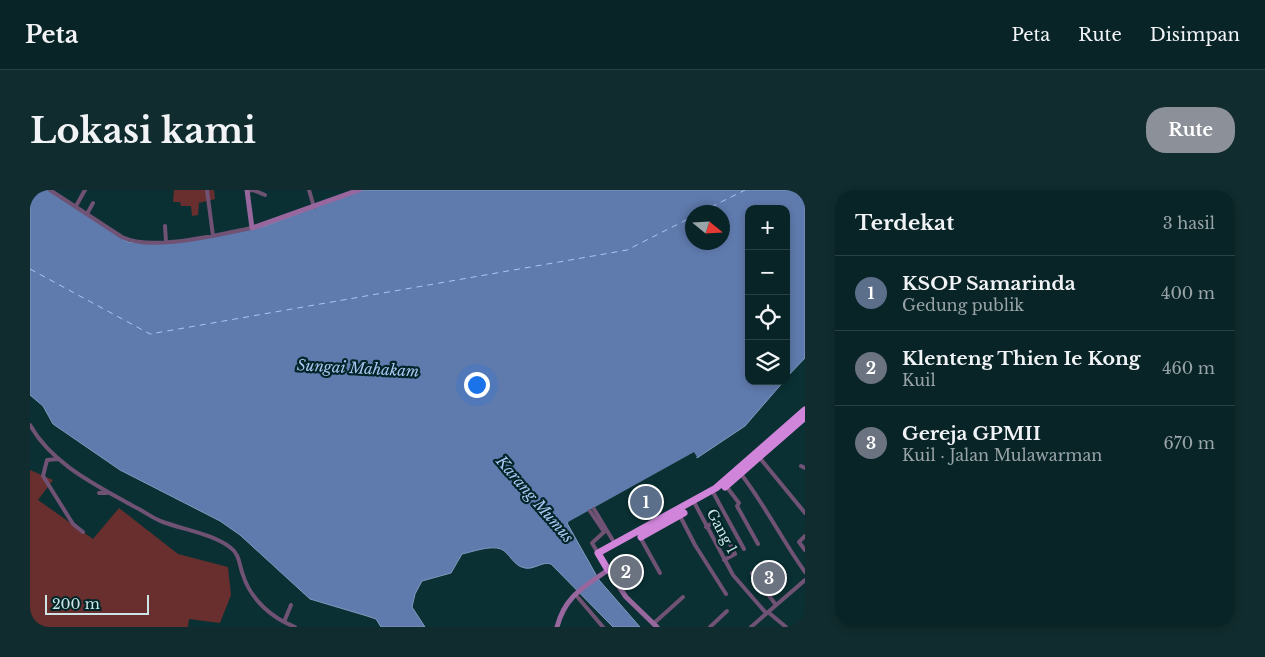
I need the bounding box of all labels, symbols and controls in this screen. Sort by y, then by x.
text: Peta [25,20,79,49]
text: Peta [1011,24,1050,46]
text: Rute [1078,24,1122,46]
text: Disimpan [1150,24,1240,46]
button: Rute [1146,107,1235,153]
text: Lokasi kami [30,109,256,152]
north arrow [685,205,730,250]
map controls [745,205,790,385]
button: + [745,205,790,250]
text: Terdekat [855,210,954,236]
text: 3 hasil [1163,213,1215,233]
button: − [745,250,790,295]
text: KSOP Samarinda [902,272,1076,295]
text: 1 [868,283,874,303]
text: 400 m [1161,283,1215,303]
button: locate [745,295,790,340]
text: Gedung publik [902,295,1024,315]
button: layers [745,340,790,385]
text: Klenteng Thien Ie Kong [902,347,1140,370]
water label: Sungai Mahakam [296,355,420,381]
text: 2 [866,358,876,378]
text: 460 m [1162,358,1215,378]
text: Kuil [902,370,936,390]
your location [464,372,490,398]
text: Gereja GPMII [902,422,1041,445]
text: 3 [866,433,876,453]
text: 670 m [1163,433,1215,453]
text: Kuil · Jalan Mulawarman [902,445,1102,465]
water label: Karang Mumus [491,451,578,547]
pin: 1 [630,483,662,521]
street label: Gang 1 [703,506,741,556]
pin: 2 [610,553,642,591]
pin: 3 [753,559,785,597]
scale bar [45,592,149,615]
text: 200 m [52,595,100,613]

